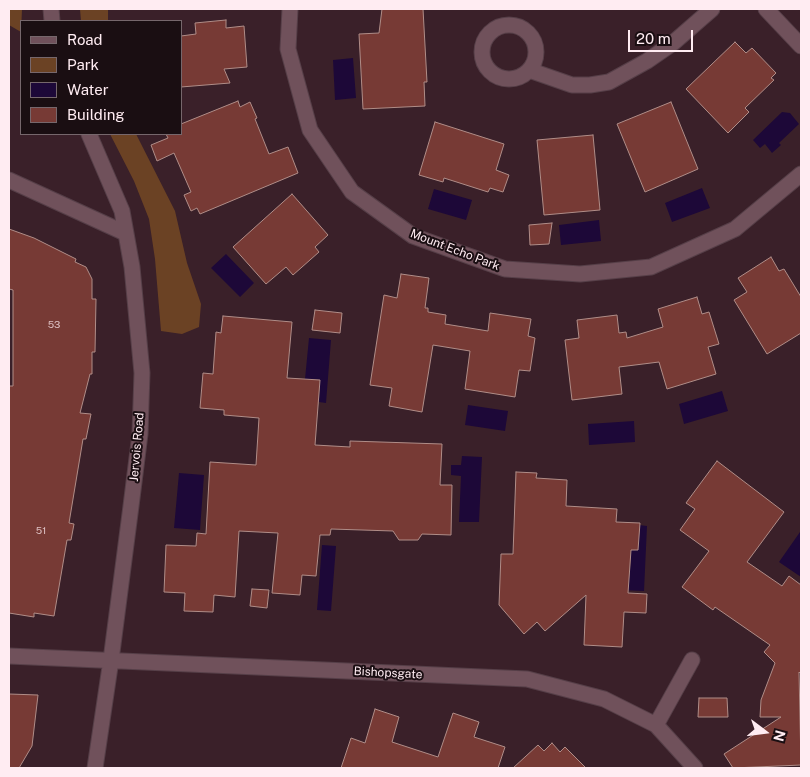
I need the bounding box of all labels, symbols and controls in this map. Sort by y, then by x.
legend [20,20,182,135]
scale bar [630,20,695,52]
text: 20 m [636,30,671,47]
text: Road [67,31,103,48]
text: Park [67,56,99,73]
text: Water [67,81,109,98]
text: Building [67,106,125,123]
street label: Mount Echo Park [408,226,502,274]
house number: 53 [48,319,60,331]
street label: Jervois Road [127,412,147,482]
house number: 51 [36,525,46,537]
street label: Bishopsgate [353,664,423,682]
north arrow [740,707,790,757]
text: N [770,729,789,743]

